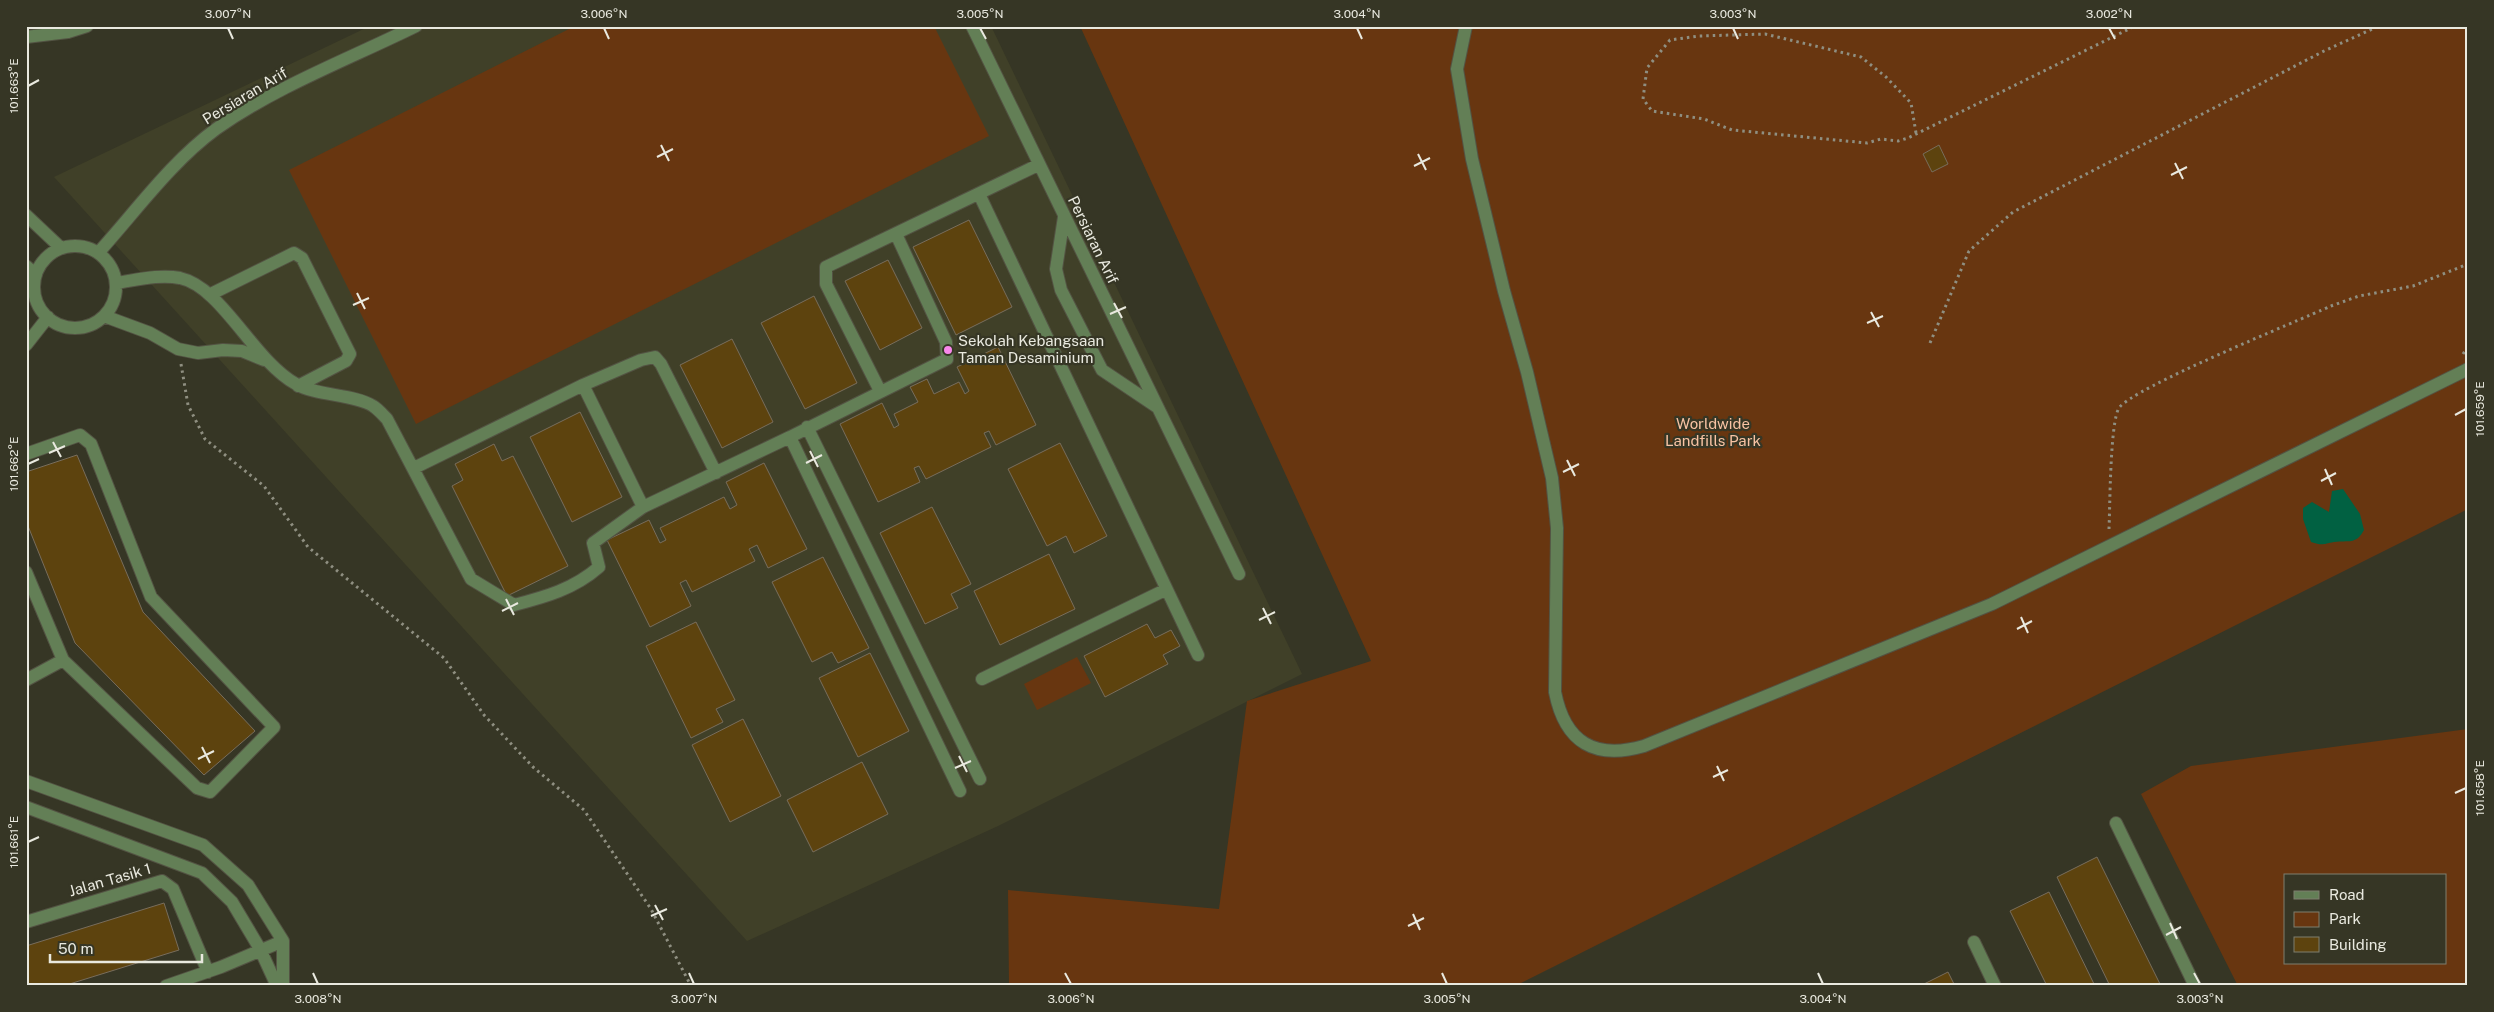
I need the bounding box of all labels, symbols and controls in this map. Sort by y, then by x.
text: 3.007°N [205,7,251,21]
text: 3.006°N [581,7,627,21]
text: 3.005°N [956,7,1004,21]
text: 3.004°N [1334,7,1381,21]
text: 3.003°N [1710,7,1756,21]
text: 3.002°N [2086,7,2132,21]
text: 101.663°E [7,58,21,114]
street label: Persiaran Arif [199,64,290,127]
street label: Persiaran Arif [1065,193,1122,287]
place label: Sekolah Kebangsaan Taman Desaminium [958,332,1104,366]
marker: Sekolah Kebangsaan Taman Desaminium [942,344,954,356]
text: 101.659°E [2473,381,2487,437]
park label: Worldwide Landfills Park [1665,415,1761,449]
text: 101.662°E [7,437,21,491]
text: 101.658°E [2473,760,2487,816]
text: 101.661°E [7,816,21,868]
street label: Jalan Tasik 1 [67,860,153,899]
legend [2284,874,2446,964]
text: Road [2329,886,2365,903]
text: Park [2329,910,2361,927]
scale bar [50,932,202,964]
text: Building [2329,936,2387,953]
text: 50 m [58,940,93,957]
text: 3.008°N [294,992,342,1006]
text: 3.007°N [671,992,717,1006]
text: 3.006°N [1048,992,1094,1006]
text: 3.005°N [1423,992,1471,1006]
text: 3.004°N [1800,992,1847,1006]
text: 3.003°N [2177,992,2223,1006]

